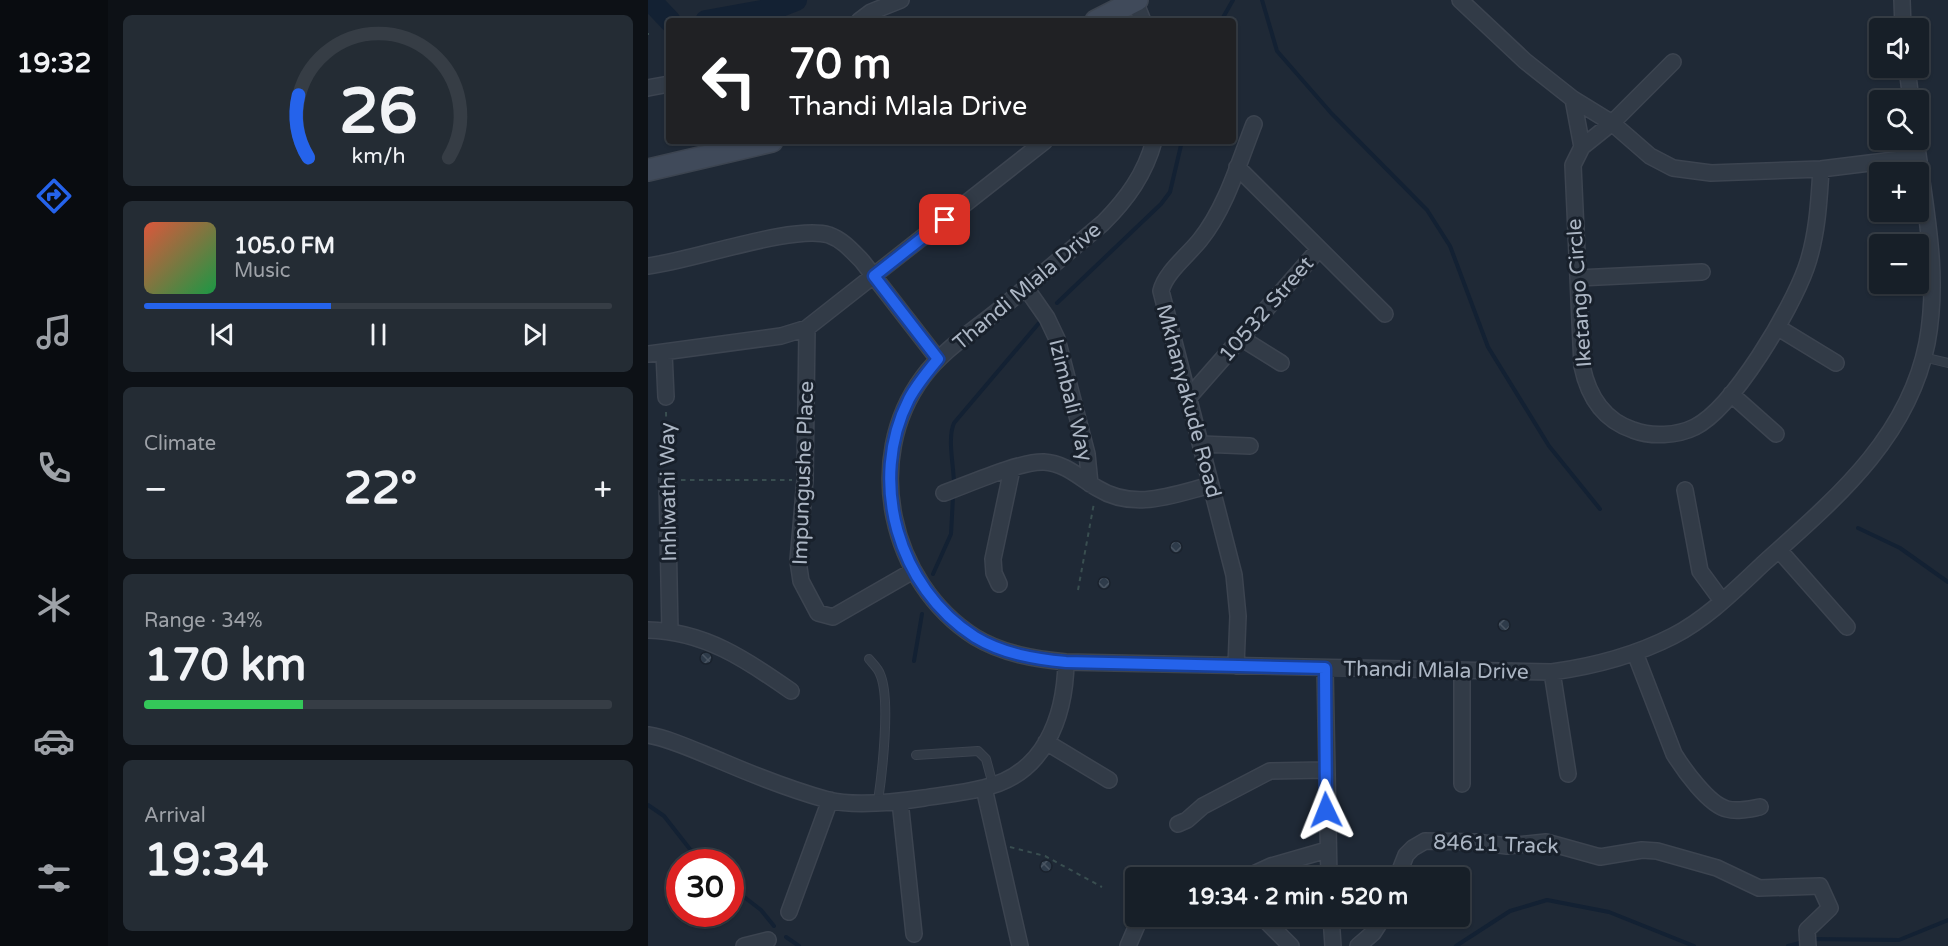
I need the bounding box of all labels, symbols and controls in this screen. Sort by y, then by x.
map controls [1869,18,1929,294]
button: sound [1869,18,1929,78]
text: 70 m [789,39,891,90]
icon: left [690,42,768,120]
text: 19:32 [17,47,91,80]
text: 26 [339,75,417,150]
text: Thandi Mlala Drive [789,90,1027,123]
button: search [1869,90,1929,150]
text: km/h [351,143,405,169]
button: + [1869,162,1929,222]
icon: directions [33,175,75,217]
pin [919,194,970,245]
icon: arrive [928,203,961,236]
street label: Thandi Mlala Drive [948,217,1106,356]
street label: Iketango Circle [1562,218,1597,368]
text: 105.0 FM [234,233,335,259]
button: − [1869,234,1929,294]
street label: 10532 Street [1214,252,1319,367]
text: Music [234,259,290,283]
street label: Mkhanyakude Road [1151,302,1226,501]
icon: music [33,311,75,353]
icon: previous [206,318,239,351]
icon: pause [362,318,395,351]
icon: next [518,318,551,351]
street label: Izimbali Way [1043,336,1098,464]
street label: Impungushe Place [788,380,819,565]
street label: Inhlwathi Way [655,422,682,562]
text: Climate [144,432,216,456]
icon: phone [33,447,75,489]
text: 22° [344,462,417,516]
text: − [144,470,168,509]
text: + [593,470,612,509]
icon: climate [33,584,75,626]
text: Range · 34% [144,609,263,633]
text: 170 km [144,639,306,693]
street label: Thandi Mlala Drive [1343,656,1529,685]
icon: car [33,720,75,762]
position arrow [1294,778,1358,842]
text: Arrival [144,804,206,828]
street label: 84611 Track [1433,830,1559,859]
text: 19:34 [144,834,269,888]
speed limit sign: 30 [666,849,744,927]
icon: filters [33,857,75,899]
text: 19:34 · 2 min · 520 m [1187,884,1408,910]

